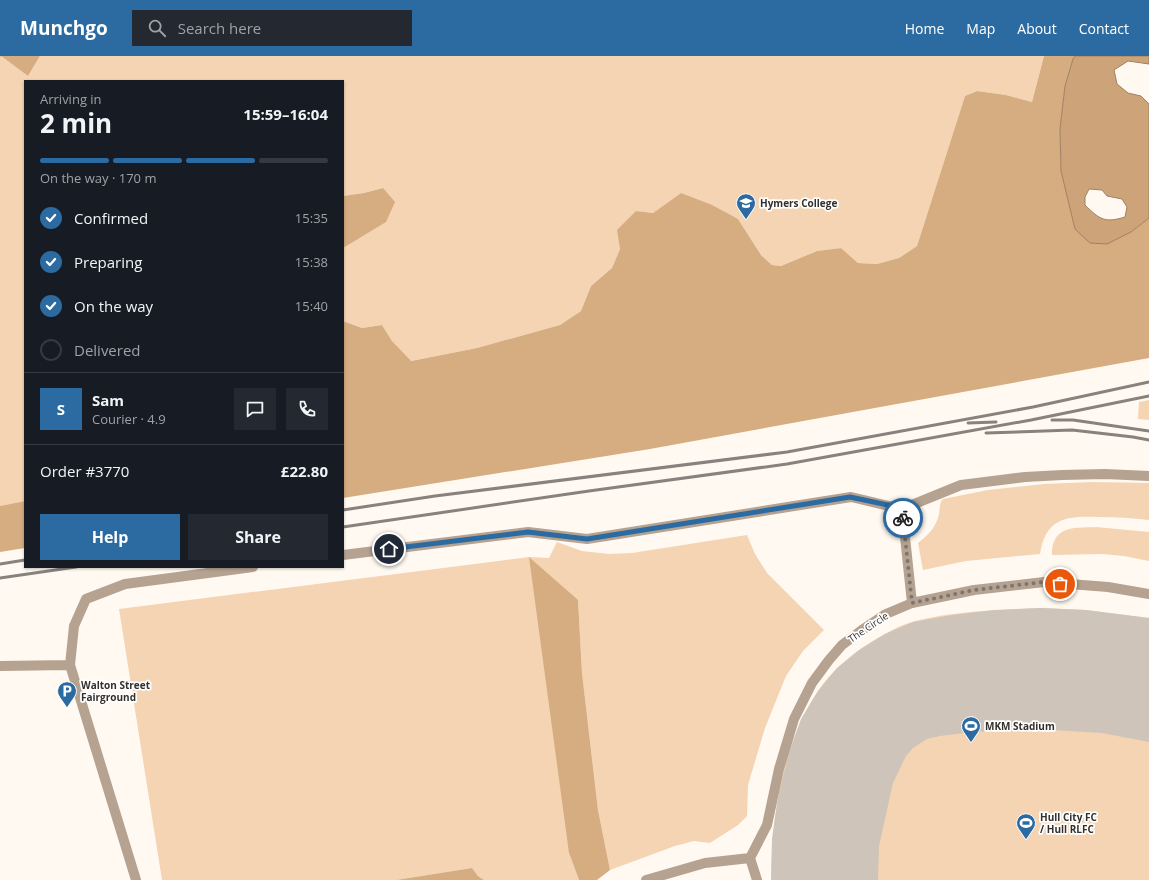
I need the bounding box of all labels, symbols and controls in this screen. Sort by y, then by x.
search box [132,10,412,46]
text: Munchgo [20,15,108,41]
icon: search [146,17,168,39]
text: Search here [178,18,261,38]
text: Home [905,19,944,38]
text: Map [966,19,995,38]
text: About [1017,19,1057,38]
text: Contact [1079,19,1129,38]
text: Arriving in [40,90,102,108]
text: 15:59–16:04 [243,104,328,124]
text: 2 min [40,105,112,141]
text: On the way · 170 m [40,169,156,187]
school or university icon: Hymers College [735,192,757,220]
place label: Hymers College [760,196,837,210]
icon: check [40,207,62,229]
text: Confirmed [74,208,148,228]
text: 15:35 [295,209,328,227]
icon: check [40,251,62,273]
text: Preparing [74,252,142,272]
text: 15:38 [295,253,328,271]
icon: check [40,295,62,317]
text: On the way [74,296,153,316]
text: 15:40 [295,297,328,315]
text: Delivered [74,340,141,360]
button: chat [234,388,276,430]
button: phone [286,388,328,430]
text: Sam [92,390,124,410]
text: S [57,399,65,419]
text: Courier · 4.9 [92,410,166,428]
text: Order #3770 [40,461,129,481]
text: £22.80 [281,461,328,481]
courier [883,498,923,538]
icon: bike [892,507,914,529]
button: Help [40,514,180,560]
button: Share [188,514,328,560]
pin [372,532,406,566]
icon: home [378,538,400,560]
pin [1043,567,1077,601]
icon: bag [1049,573,1071,595]
street label: The Circle [845,608,891,646]
place label: Walton Street Fairground [81,678,151,704]
parking icon: Walton Street Fairground [56,680,78,708]
sports icon: MKM Stadium [960,715,982,743]
place label: MKM Stadium [985,719,1055,733]
place label: Hull City FC / Hull RLFC [1040,810,1097,836]
sports icon: Hull City FC / Hull RLFC [1015,812,1037,840]

